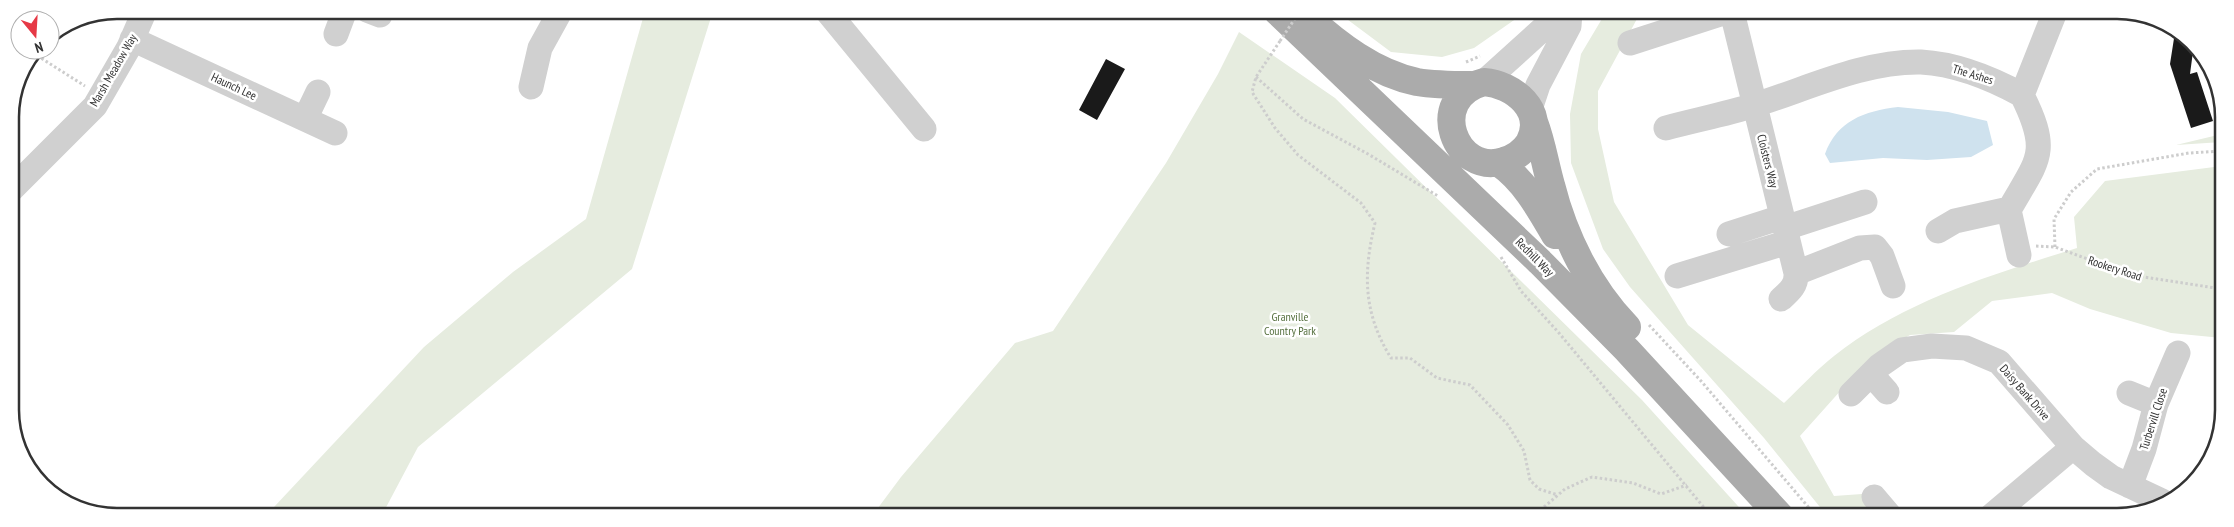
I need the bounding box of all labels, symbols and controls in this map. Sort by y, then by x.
north arrow [10,10,60,60]
street label: Marsh Meadow Way [86,31,140,109]
text: N [33,38,45,57]
street label: The Ashes [1951,61,1995,87]
street label: Haunch Lee [209,69,259,103]
street label: Cloisters Way [1754,133,1782,190]
street label: Redhill Way [1513,235,1558,280]
street label: Rookery Road [2086,252,2144,284]
park label: Granville Country Park [1264,309,1316,338]
street label: Daisy Bank Drive [1997,361,2053,423]
street label: Turbervill Close [2136,386,2170,452]

